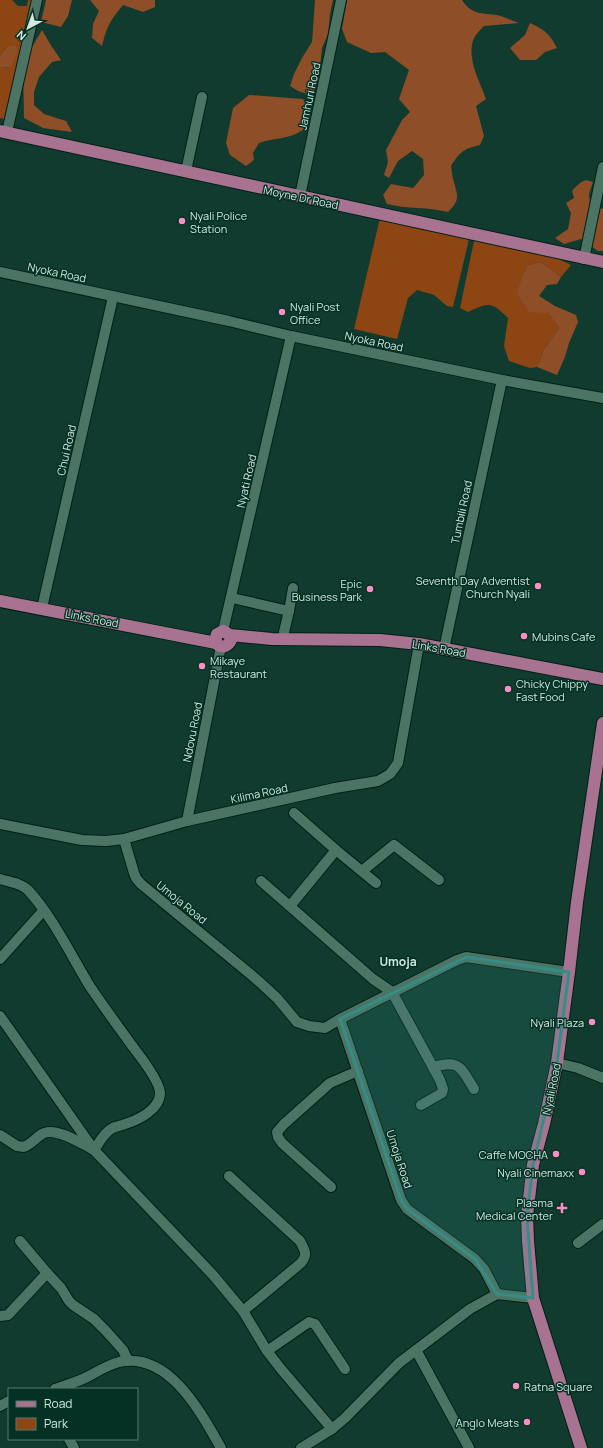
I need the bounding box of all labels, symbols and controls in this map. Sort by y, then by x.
north arrow [8,8,48,48]
text: N [13,28,29,44]
street label: Jamhuri Road [295,61,323,131]
street label: Moyne Dr Road [262,182,340,212]
place label: Nyali Police Station [190,208,248,236]
marker: Nyali Police Station [177,216,187,226]
street label: Nyoka Road [26,258,88,286]
place label: Nyali Post Office [290,299,340,327]
marker: Nyali Post Office [277,307,287,317]
street label: Nyoka Road [343,327,405,355]
street label: Chui Road [53,423,79,477]
street label: Nyati Road [233,453,259,509]
street label: Tumbili Road [447,479,475,545]
place label: Seventh Day Adventist Church Nyali [416,573,530,601]
place label: Epic Business Park [292,576,363,604]
marker: Seventh Day Adventist Church Nyali [533,581,543,591]
marker: Epic Business Park [365,584,375,594]
street label: Links Road [64,605,120,631]
place label: Mubins Cafe [532,629,596,644]
marker: Mubins Cafe [519,631,529,641]
street label: Links Road [411,636,467,660]
place label: Mikaye Restaurant [210,653,267,681]
marker: Mikaye Restaurant [197,661,207,671]
place label: Chicky Chippy Fast Food [516,676,588,704]
marker: Chicky Chippy Fast Food [503,684,513,694]
street label: Ndovu Road [179,701,205,763]
street label: Kilima Road [229,780,289,806]
street label: Umoja Road [154,877,210,927]
district label: Umoja [379,953,417,970]
place label: Nyali Plaza [531,1015,584,1030]
marker: Nyali Plaza [587,1017,597,1027]
street label: Nyali Road [538,1062,564,1116]
street label: Umoja Road [383,1128,417,1190]
place label: Caffe MOCHA [479,1147,548,1162]
marker: Caffe MOCHA [551,1149,561,1159]
place label: Nyali Cinemaxx [497,1165,574,1180]
marker: Nyali Cinemaxx [577,1167,587,1177]
place label: Plasma Medical Center [476,1195,553,1223]
marker: Plasma Medical Center [556,1202,568,1214]
place label: Ratna Square [524,1379,593,1394]
marker: Ratna Square [511,1381,521,1391]
legend [8,1388,138,1440]
text: Road [44,1395,72,1412]
text: Park [44,1415,69,1432]
place label: Anglo Meats [456,1415,519,1430]
marker: Anglo Meats [522,1417,532,1427]

